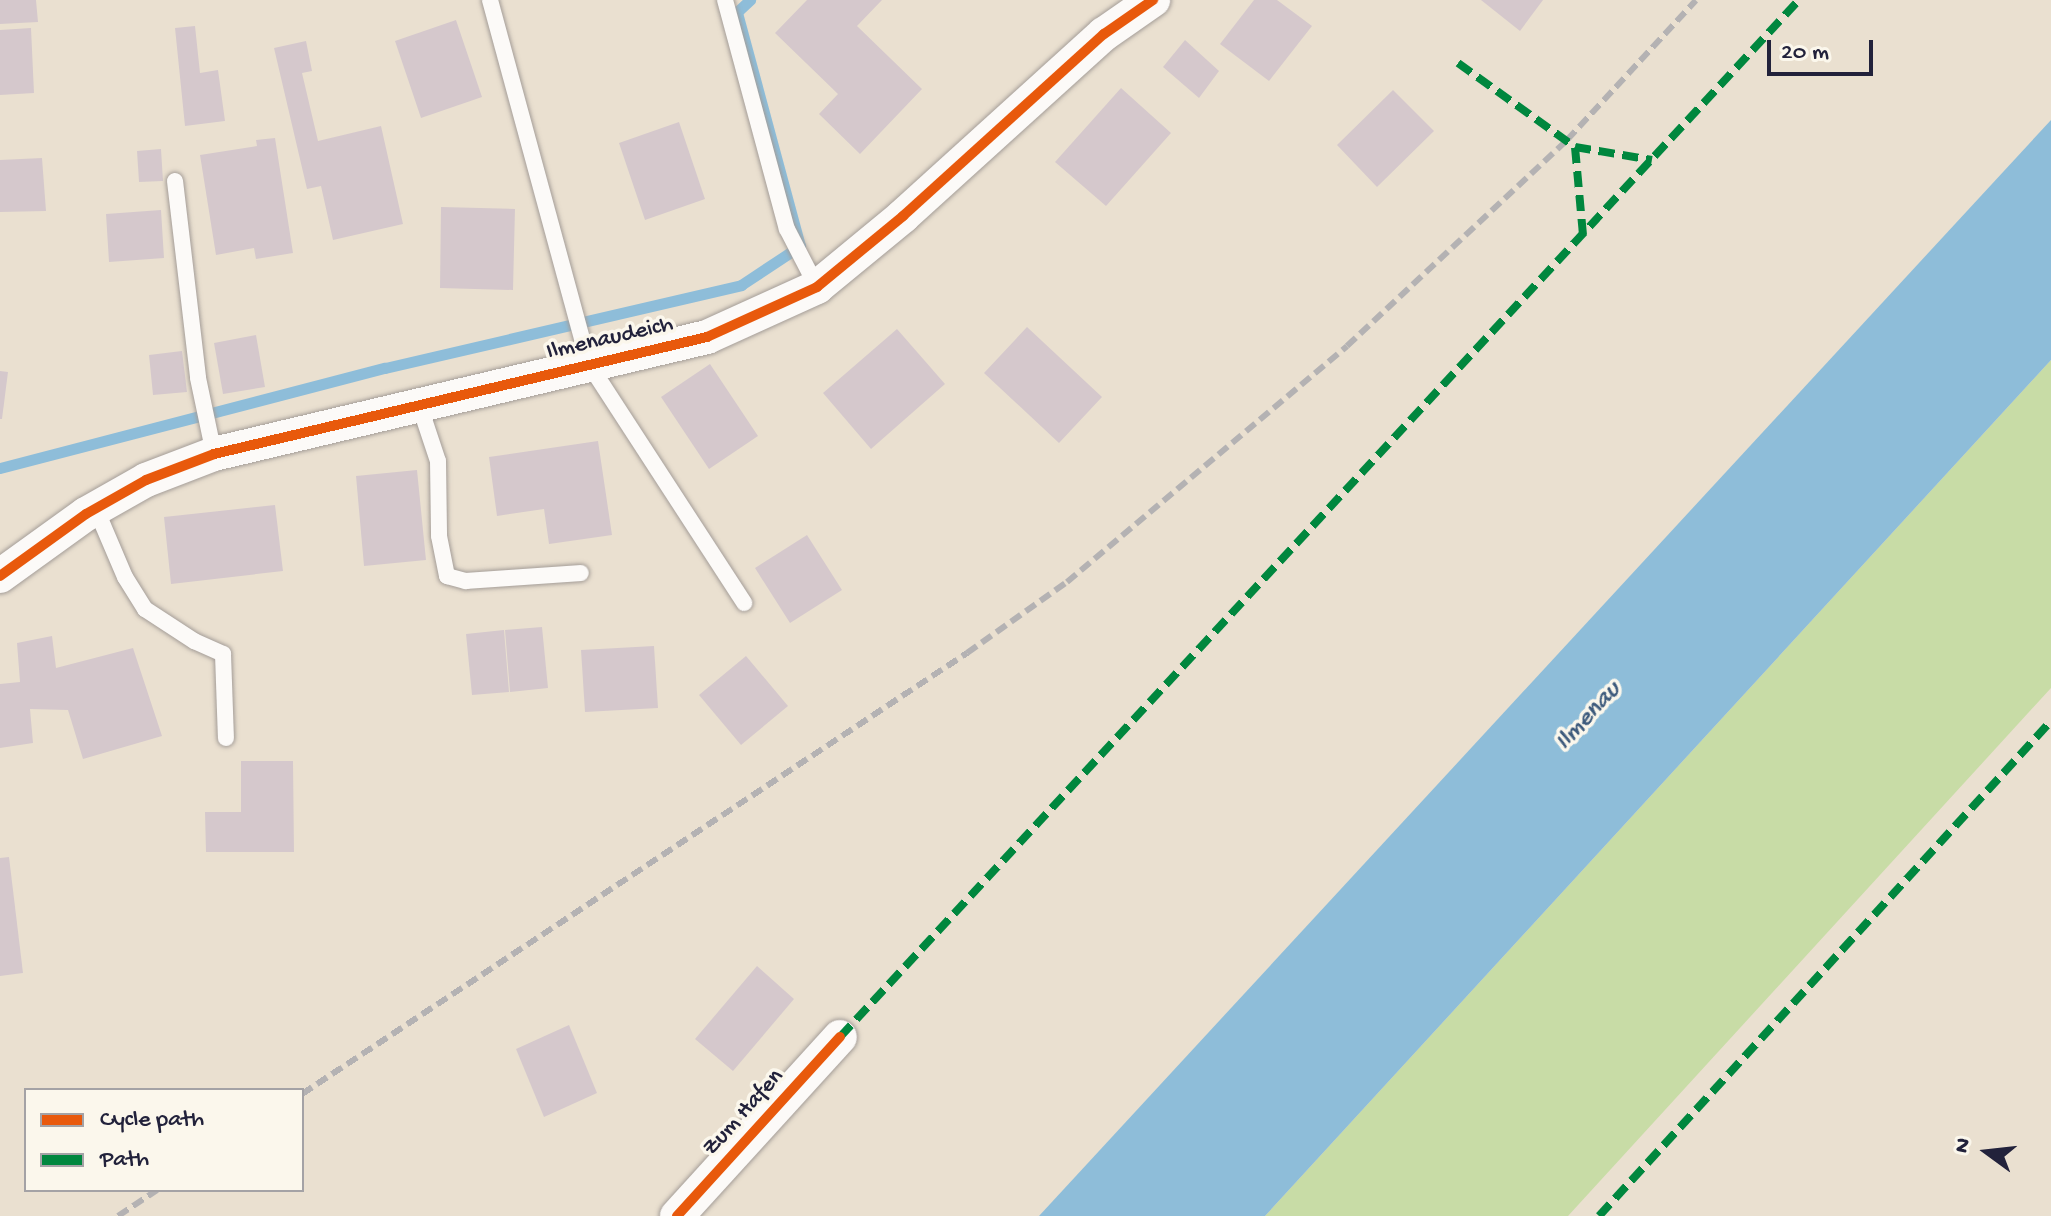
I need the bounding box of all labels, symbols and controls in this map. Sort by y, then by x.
scale bar [1771,24,1877,74]
text: 20 m [1781,39,1829,68]
street label: Ilmenaudeich [544,310,676,368]
water label: Ilmenau [1549,676,1629,758]
street label: Zum Hafen [697,1063,791,1163]
legend [24,1088,304,1192]
text: Cycle path [100,1106,204,1135]
north arrow [1947,1112,2027,1192]
text: N [1949,1135,1978,1156]
text: Path [100,1146,149,1175]

